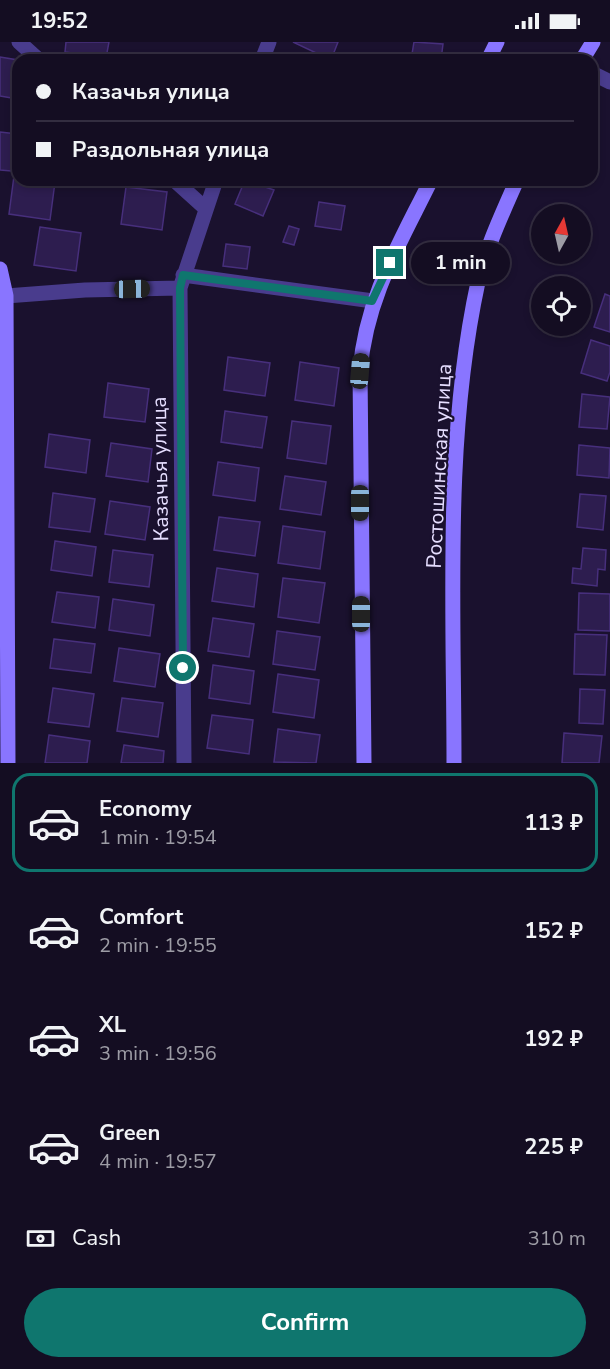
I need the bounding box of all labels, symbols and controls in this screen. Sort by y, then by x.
text: 19:52 [30,6,88,36]
text: Казачья улица [72,77,230,107]
text: Раздольная улица [72,135,269,165]
north arrow [531,204,591,264]
map controls [531,204,591,336]
callout: 1 min [411,242,510,284]
route end [376,249,403,276]
text: 1 min [435,249,486,276]
button: locate [531,276,591,336]
car [114,280,150,298]
car [349,352,371,390]
street label: Ростошинская улица [420,363,458,569]
street label: Казачья улица [145,396,175,542]
car [351,485,369,521]
car [352,596,370,632]
route start [169,654,196,681]
text: Economy [99,794,191,824]
icon: car [27,796,81,850]
text: 113 ₽ [524,808,583,838]
text: 1 min · 19:54 [99,824,217,851]
text: Comfort [99,902,183,932]
icon: car [27,904,81,958]
text: 152 ₽ [524,916,583,946]
text: 2 min · 19:55 [99,932,217,959]
text: XL [99,1010,126,1040]
icon: car [27,1012,81,1066]
text: 192 ₽ [524,1024,583,1054]
text: 3 min · 19:56 [99,1040,217,1067]
text: Green [99,1118,160,1148]
icon: car [27,1120,81,1174]
text: 225 ₽ [524,1132,583,1162]
text: 4 min · 19:57 [99,1148,217,1175]
icon: cash [24,1222,57,1255]
text: Cash [72,1223,121,1253]
text: 310 m [528,1225,586,1252]
button: Confirm [24,1288,586,1357]

